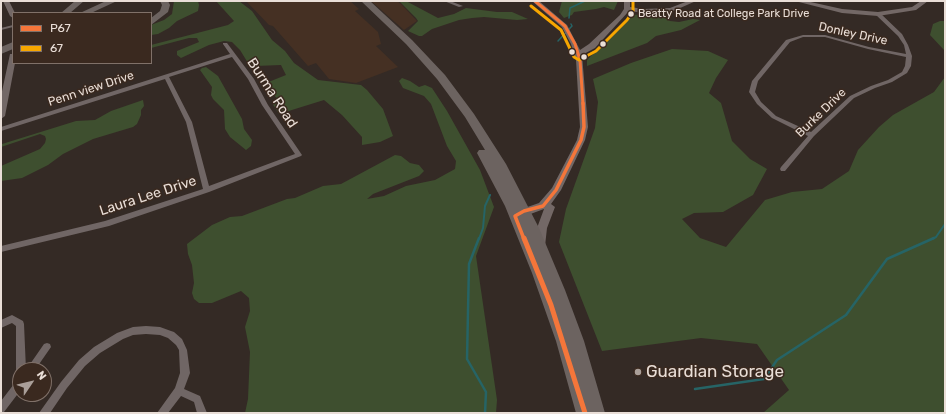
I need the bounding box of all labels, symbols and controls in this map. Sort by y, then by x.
place label: Beatty Road at College Park Drive [638,7,809,21]
marker: Beatty Road at College Park Drive [626,9,636,19]
legend [12,12,152,64]
street label: Donley Drive [817,20,889,48]
text: P67 [50,21,71,35]
unlabelled marker [598,39,608,49]
text: 67 [50,41,63,55]
unlabelled marker [567,47,577,57]
unlabelled marker [579,52,589,62]
street label: Burma Road [243,55,301,131]
street label: Penn view Drive [46,68,136,110]
street label: Burke Drive [793,86,849,140]
street label: Laura Lee Drive [97,172,199,220]
north arrow [12,362,52,402]
place label: Guardian Storage [646,362,784,382]
marker: Guardian Storage [633,367,643,377]
text: N [34,368,49,382]

